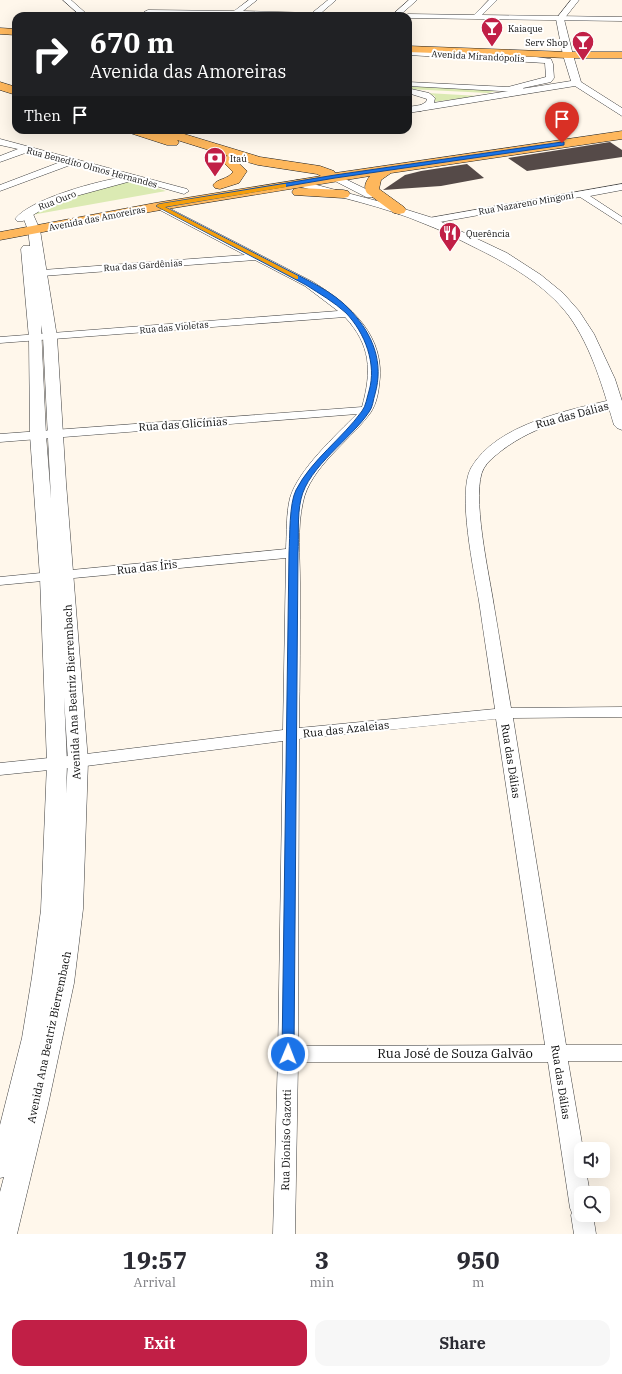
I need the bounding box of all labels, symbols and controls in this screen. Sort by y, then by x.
bar icon: Kaiaque [479,15,505,48]
place label: Kaiaque [508,23,543,34]
text: 670 m [90,24,174,61]
icon: right [24,28,76,80]
bar icon: Serv Shop [570,29,596,62]
place label: Serv Shop [525,37,568,48]
street label: Avenida Mirandópolis [431,48,525,64]
text: Avenida das Amoreiras [90,60,286,83]
pin [545,102,579,143]
icon: arrive [69,104,91,126]
text: Then [24,106,61,125]
icon: arrive [551,108,573,130]
street label: Rua Benedito Olmos Hernandes [25,144,159,190]
bank icon: Itaú [202,145,228,178]
place label: Itaú [230,153,247,164]
street label: Rua Ouro [37,188,77,212]
street label: Rua Nazareno Mingoni [477,189,575,217]
street label: Avenida das Amoreiras [48,203,146,233]
restaurant icon: Querência [437,220,463,253]
place label: Querência [466,228,510,239]
street label: Rua das Gardênias [103,257,183,273]
street label: Rua das Violetas [139,319,209,335]
street label: Rua das Dálias [534,399,610,431]
street label: Rua das Glicínias [138,414,228,434]
street label: Rua das Íris [116,557,178,577]
street label: Avenida Ana Beatriz Bierrembach [60,604,84,780]
street label: Rua das Azaleias [302,718,390,740]
street label: Rua das Dálias [498,723,524,799]
street label: Avenida Ana Beatriz Bierrembach [24,950,74,1124]
position arrow [267,1033,309,1075]
street label: Rua das Dálias [548,1044,574,1120]
street label: Rua José de Souza Galvão [377,1045,533,1062]
street label: Rua Dioníso Gazotti [278,1089,294,1191]
map controls [574,1142,610,1222]
button: sound [574,1142,610,1178]
button: search [574,1186,610,1222]
text: 19:57 [122,1244,187,1276]
text: 3 [315,1244,329,1276]
text: 950 [457,1244,500,1276]
text: Arrival [134,1274,176,1291]
text: min [309,1274,334,1291]
text: m [472,1274,484,1291]
button: Exit [12,1320,307,1366]
button: Share [315,1320,610,1366]

